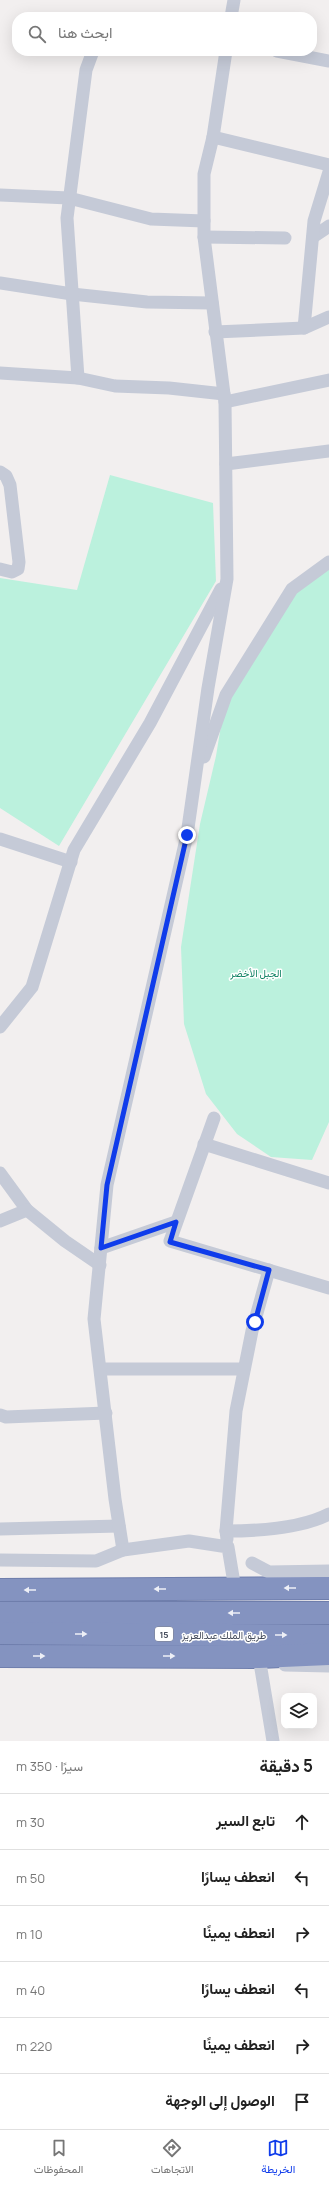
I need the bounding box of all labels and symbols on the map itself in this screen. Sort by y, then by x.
route end [178,826,196,844]
park label: الجبل الأخضر [229,966,282,980]
route start [246,1313,264,1331]
one-way arrow [284,1585,296,1592]
one-way arrow [153,1586,166,1592]
one-way arrow [23,1587,36,1593]
one-way arrow [227,1610,240,1616]
road number: 15 [155,1627,173,1641]
street label: طريق الملك عبدالعزيز [181,1628,267,1642]
one-way arrow [75,1631,88,1637]
one-way arrow [275,1632,288,1638]
one-way arrow [33,1653,46,1659]
one-way arrow [163,1653,176,1659]

